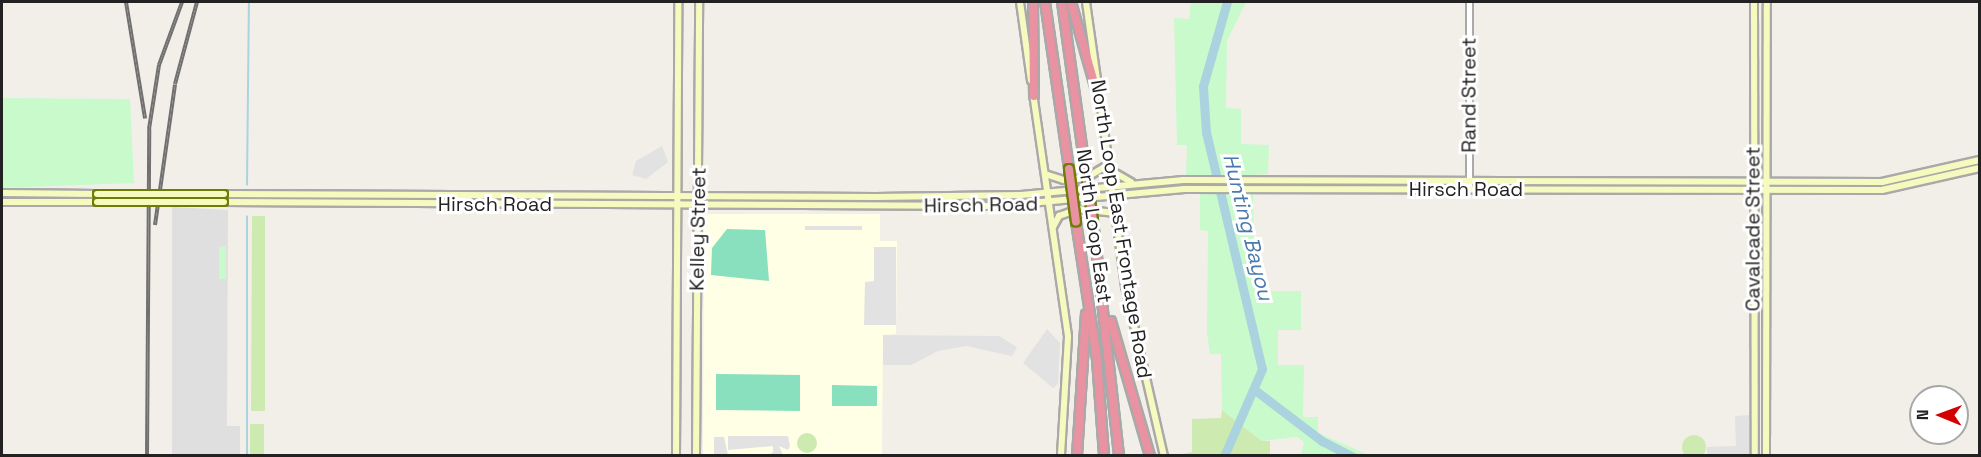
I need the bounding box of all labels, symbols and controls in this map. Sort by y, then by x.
street label: Rand Street [1457,37,1481,153]
street label: North Loop East Frontage Road [1086,78,1156,380]
street label: North Loop East [1071,147,1117,305]
street label: Cavalcade Street [1741,147,1765,311]
water label: Hunting Bayou [1218,151,1278,303]
street label: Kelley Street [685,167,711,291]
street label: Hirsch Road [1409,177,1523,201]
street label: Hirsch Road [438,192,552,216]
street label: Hirsch Road [924,192,1038,218]
north arrow [1909,385,1969,445]
text: N [1912,409,1933,420]

